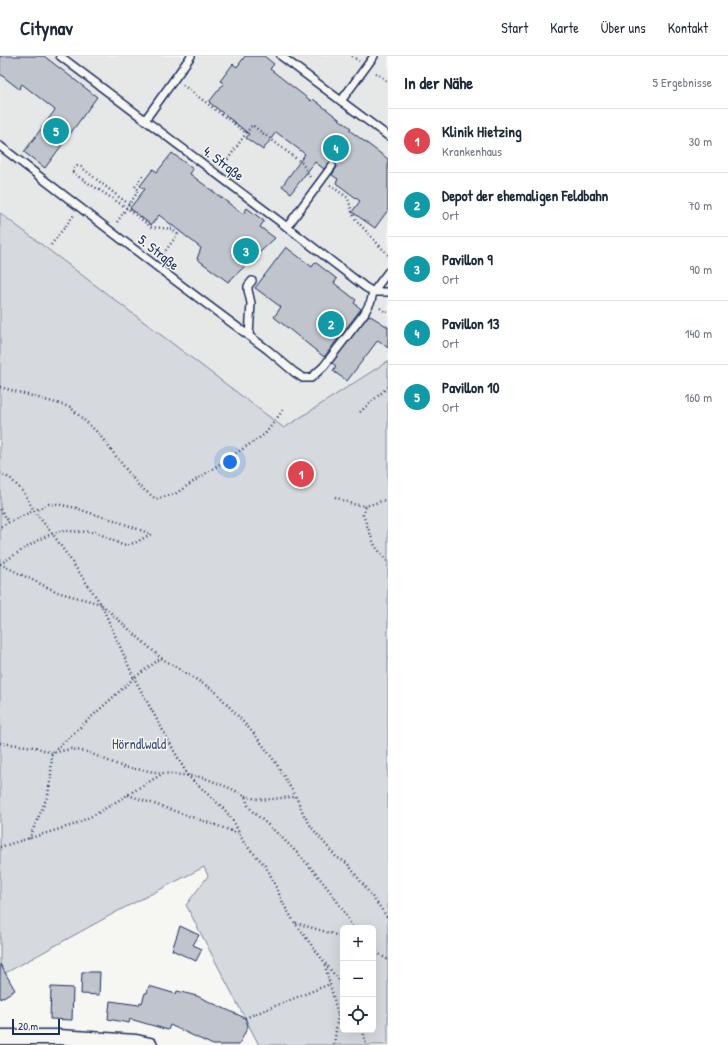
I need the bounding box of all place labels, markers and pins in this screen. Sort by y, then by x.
pin: 5 [43,116,69,146]
pin: 4 [323,133,349,163]
pin: 3 [233,236,259,266]
pin: 2 [318,309,344,339]
pin: 1 [288,459,314,489]

